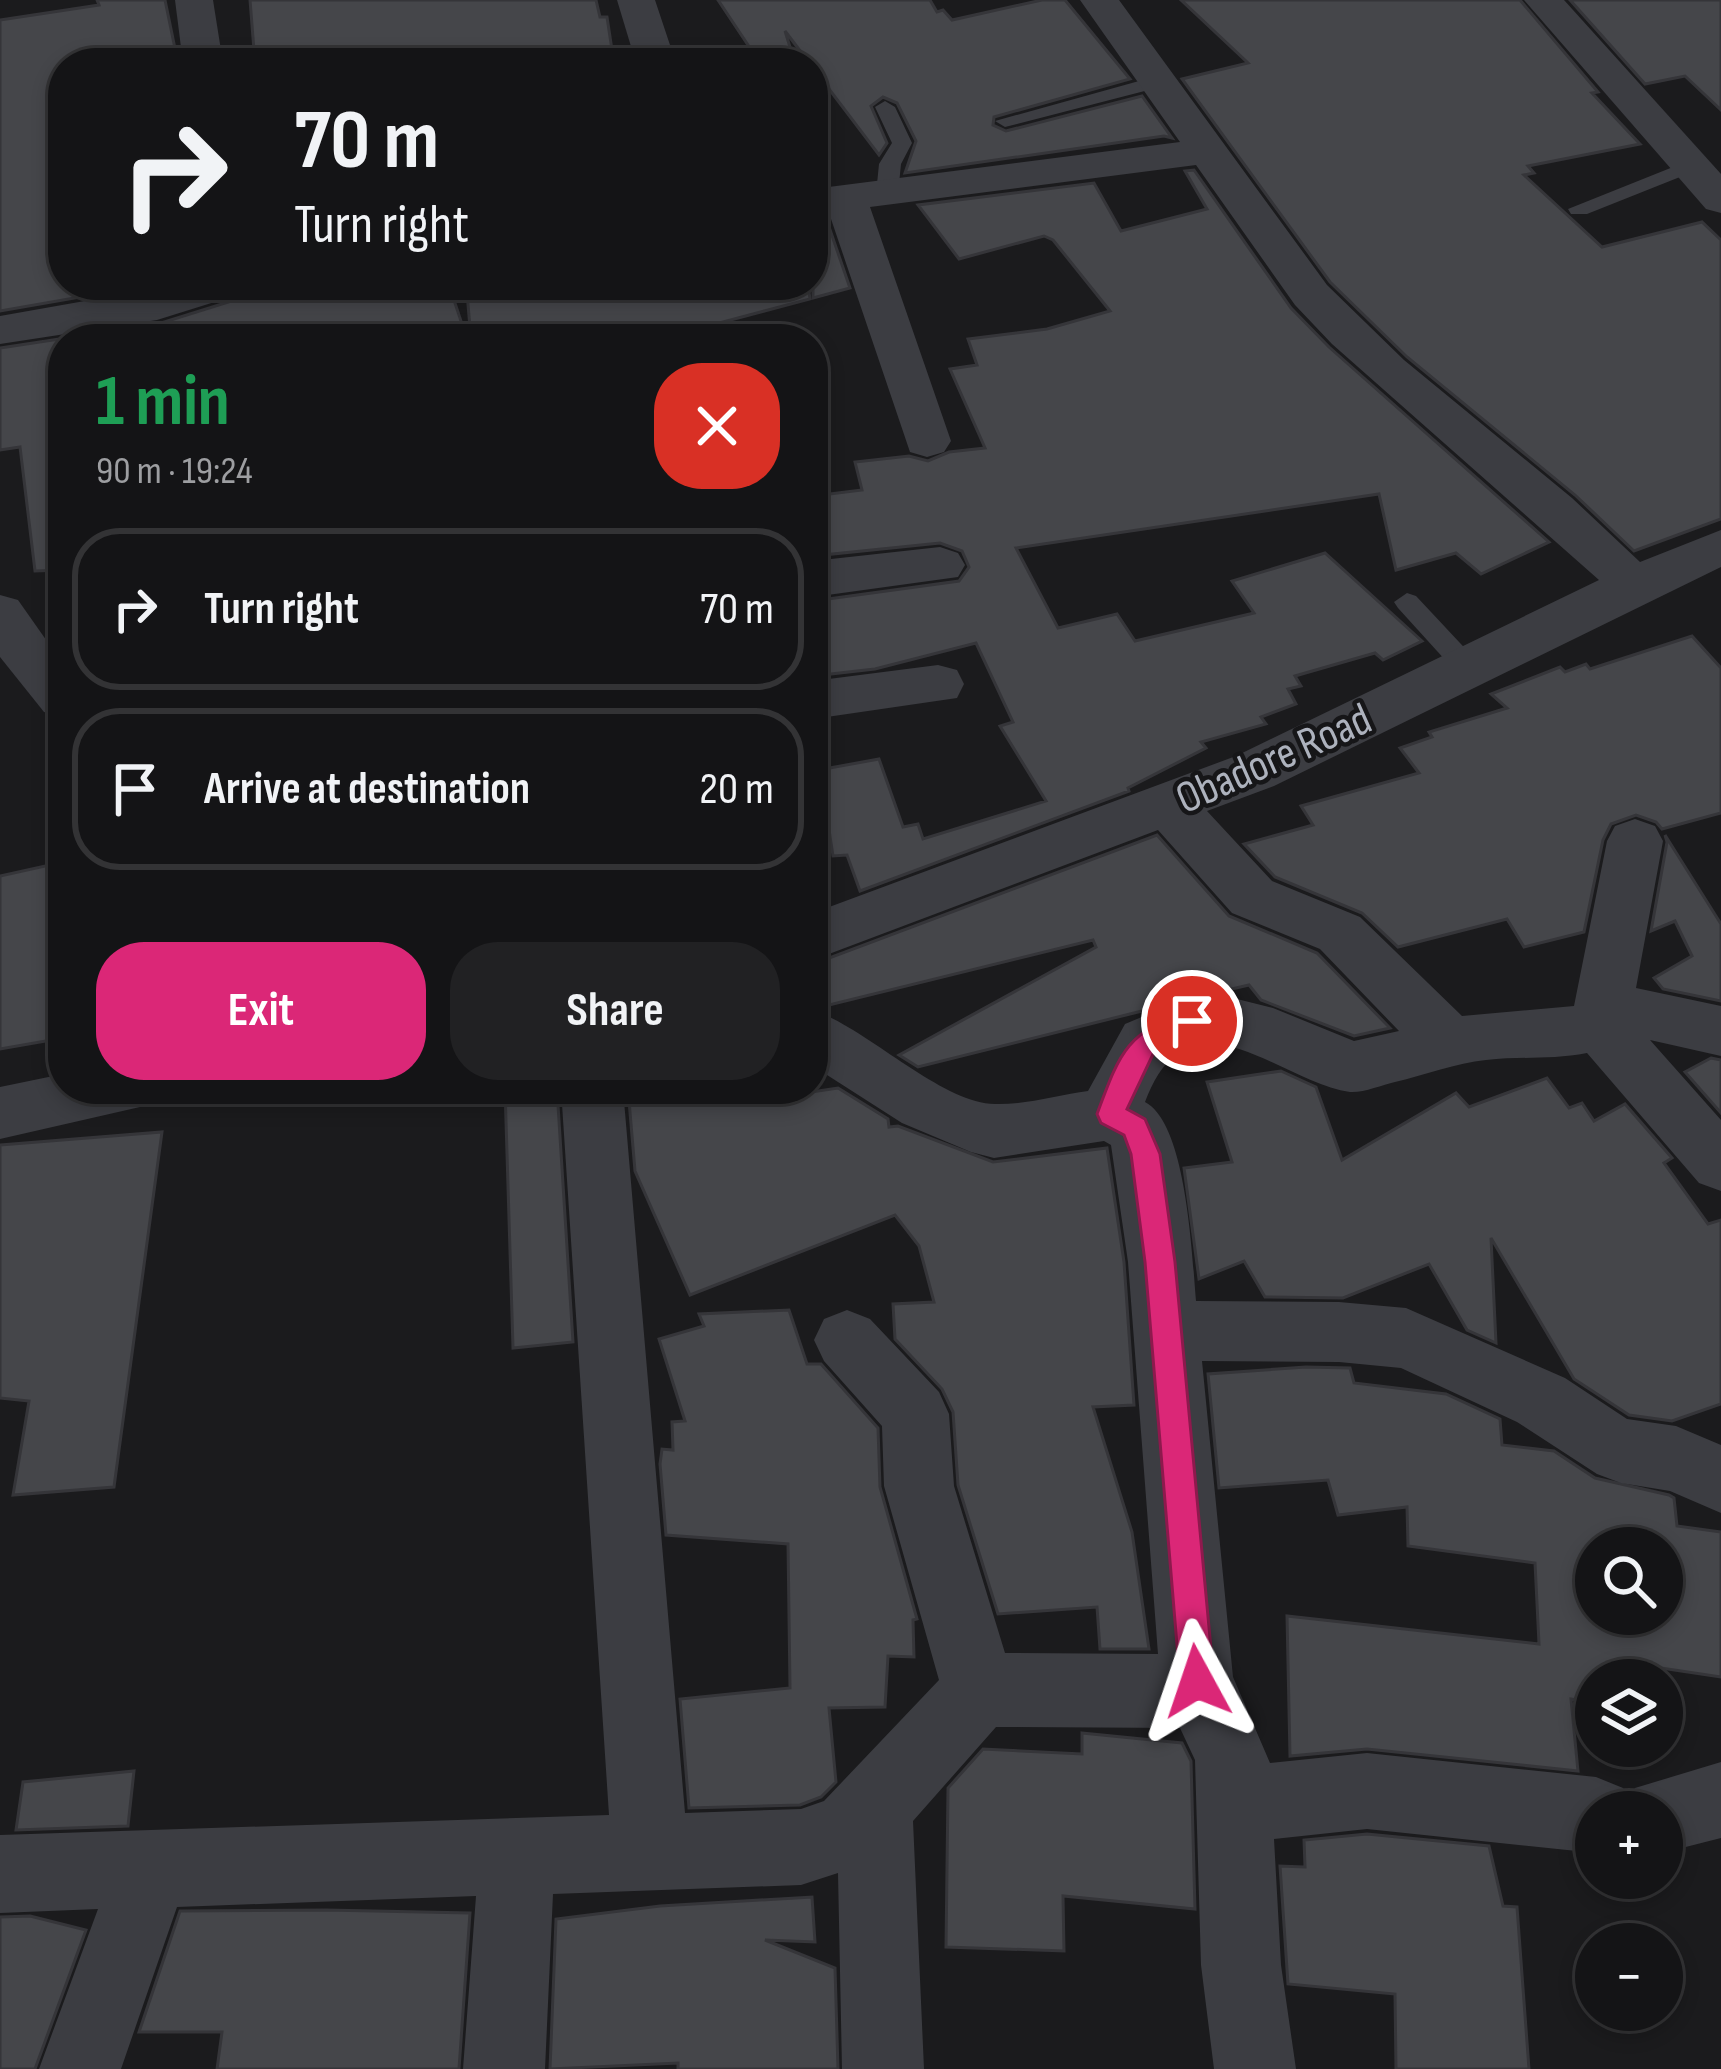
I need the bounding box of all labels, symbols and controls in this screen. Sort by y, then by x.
text: 70 m [294,91,439,192]
icon: right [96,96,252,252]
text: Turn right [294,193,469,258]
text: 1 min [96,359,230,446]
button: close [654,363,780,489]
text: 90 m · 19:24 [96,448,253,495]
icon: right [102,576,168,642]
text: Turn right [204,582,359,637]
text: 70 m [700,582,774,637]
street label: Obadore Road [1168,692,1380,827]
icon: arrive [102,756,168,822]
text: Arrive at destination [204,762,530,817]
text: 20 m [699,762,774,817]
button: Exit [96,942,426,1080]
button: Share [450,942,780,1080]
pin [1141,970,1243,1072]
icon: arrive [1159,988,1225,1054]
map controls [1575,1527,1683,2031]
button: search [1575,1527,1683,1635]
position arrow [1134,1618,1260,1744]
button: layers [1575,1659,1683,1767]
button: + [1575,1791,1683,1899]
button: − [1575,1923,1683,2031]

